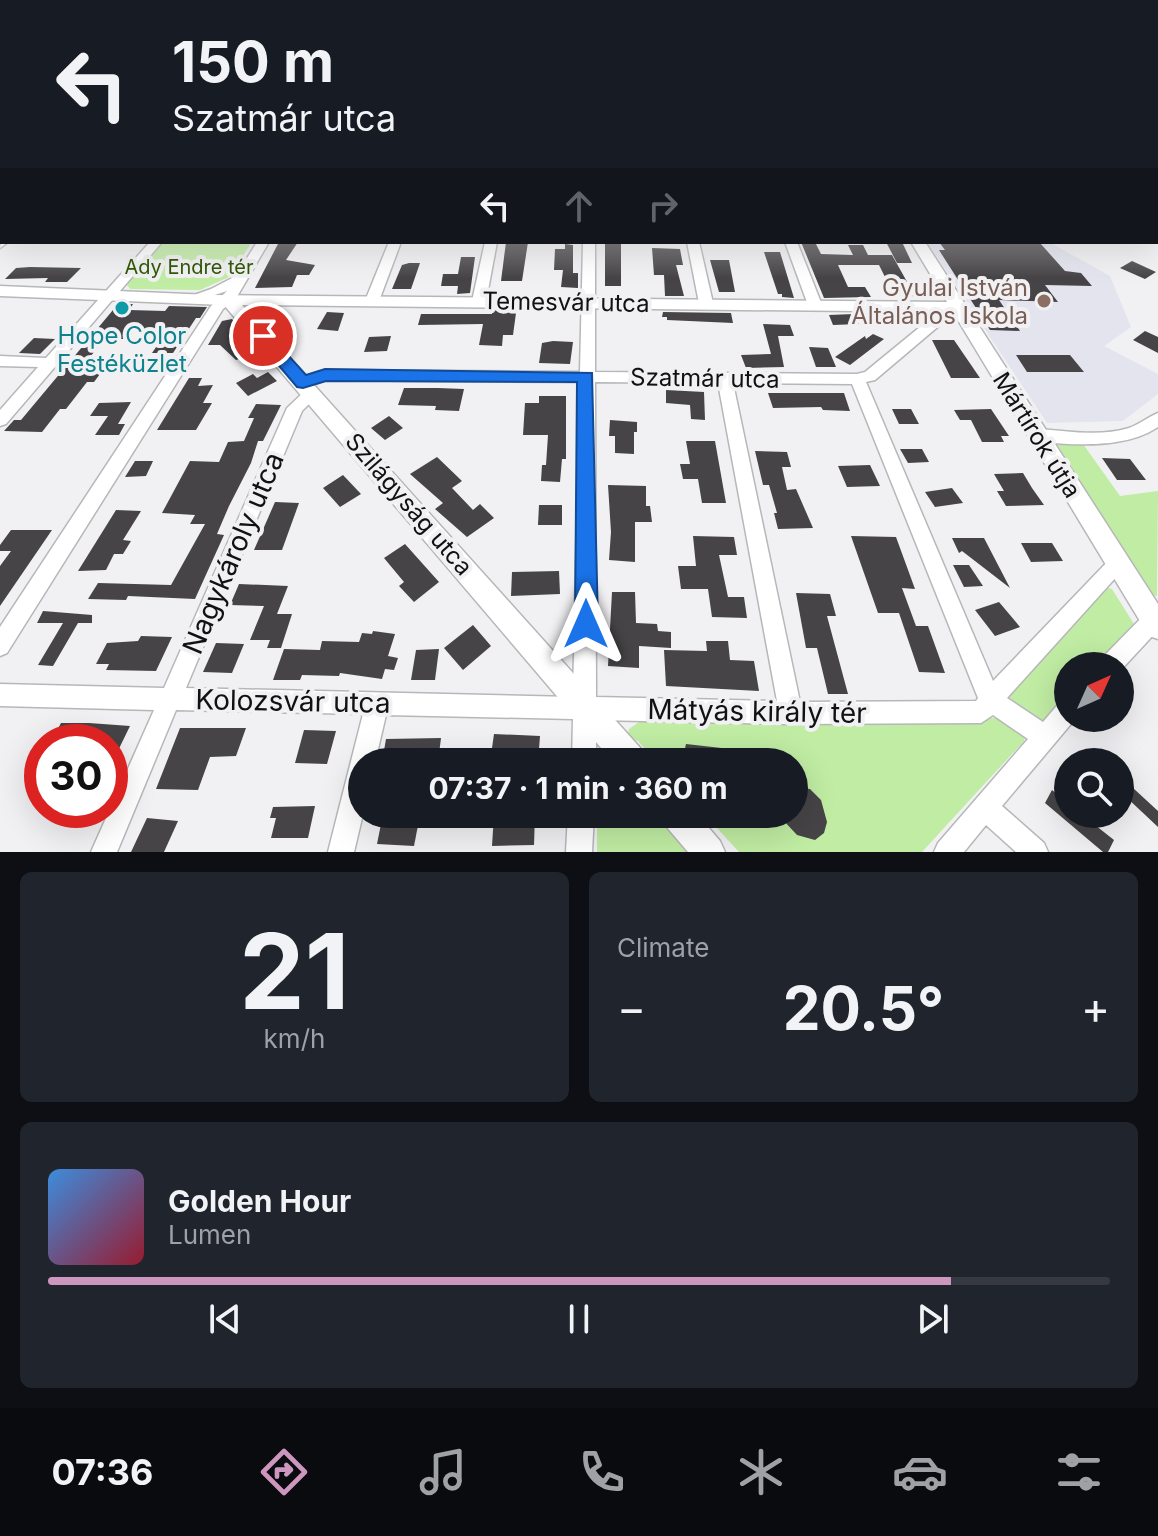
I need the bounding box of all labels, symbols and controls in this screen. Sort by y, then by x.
text: 150 m [172,28,334,96]
icon: left [40,32,144,136]
text: Szatmár utca [172,96,396,140]
icon: left [473,184,517,228]
icon: ahead [557,184,601,228]
icon: right [641,184,685,228]
park label: Ady Endre tér [124,255,254,279]
place label: Gyulai István Általános Iskola [851,273,1028,330]
street label: Temesvár utca [482,286,650,318]
marker: Gyulai István Általános Iskola [1035,292,1053,310]
marker: Hope Color Festéküzlet [113,299,131,317]
pin [229,302,297,370]
icon: arrive [241,314,285,358]
place label: Hope Color Festéküzlet [57,321,187,378]
street label: Szatmár utca [630,362,780,394]
street label: Mártírok útja [987,367,1087,503]
street label: Szilágyság utca [339,427,479,581]
street label: Nagykároly utca [175,447,291,659]
position arrow [544,582,628,666]
north arrow [1054,652,1134,732]
map controls [1054,652,1134,828]
street label: Kolozsvár utca [195,682,391,720]
street label: Mátyás király tér [647,692,867,730]
speed limit sign: 30 [24,724,128,828]
button: search [1054,748,1134,828]
text: 07:37 · 1 min · 360 m [428,770,728,806]
text: 21 [239,908,350,1034]
text: Climate [617,932,709,963]
text: 20.5° [783,972,944,1044]
text: − [617,981,646,1035]
text: + [1081,981,1110,1035]
text: km/h [264,1023,325,1054]
text: Golden Hour [168,1183,351,1219]
text: Lumen [168,1219,251,1250]
icon: previous [203,1297,247,1341]
icon: pause [557,1297,601,1341]
icon: next [911,1297,955,1341]
icon: directions [256,1444,312,1500]
icon: music [415,1444,471,1500]
icon: phone [574,1444,630,1500]
icon: climate [733,1444,789,1500]
icon: car [892,1444,948,1500]
icon: filters [1051,1444,1107,1500]
text: 07:36 [51,1450,153,1494]

